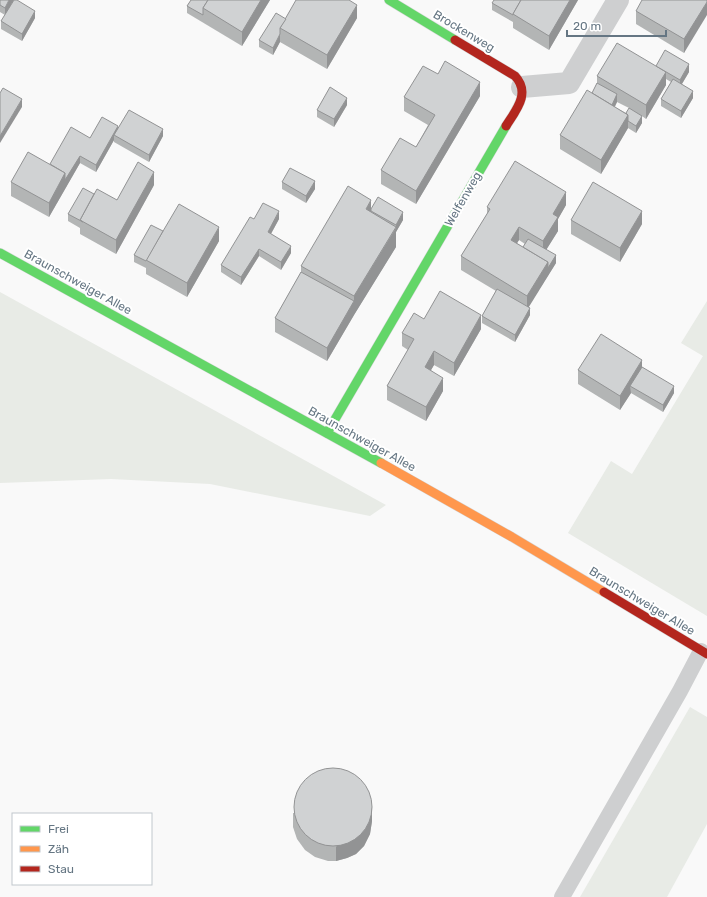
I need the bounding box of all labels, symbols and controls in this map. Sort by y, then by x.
street label: Brockenweg [431,7,497,55]
scale bar [567,12,666,38]
text: 20 m [573,19,601,33]
street label: Welfenweg [442,169,484,229]
street label: Braunschweiger Allee [22,247,134,318]
street label: Braunschweiger Allee [306,404,418,475]
street label: Braunschweiger Allee [587,564,698,638]
legend [12,813,152,885]
text: Frei [48,822,69,836]
text: Zäh [48,842,69,856]
text: Stau [48,862,74,876]

